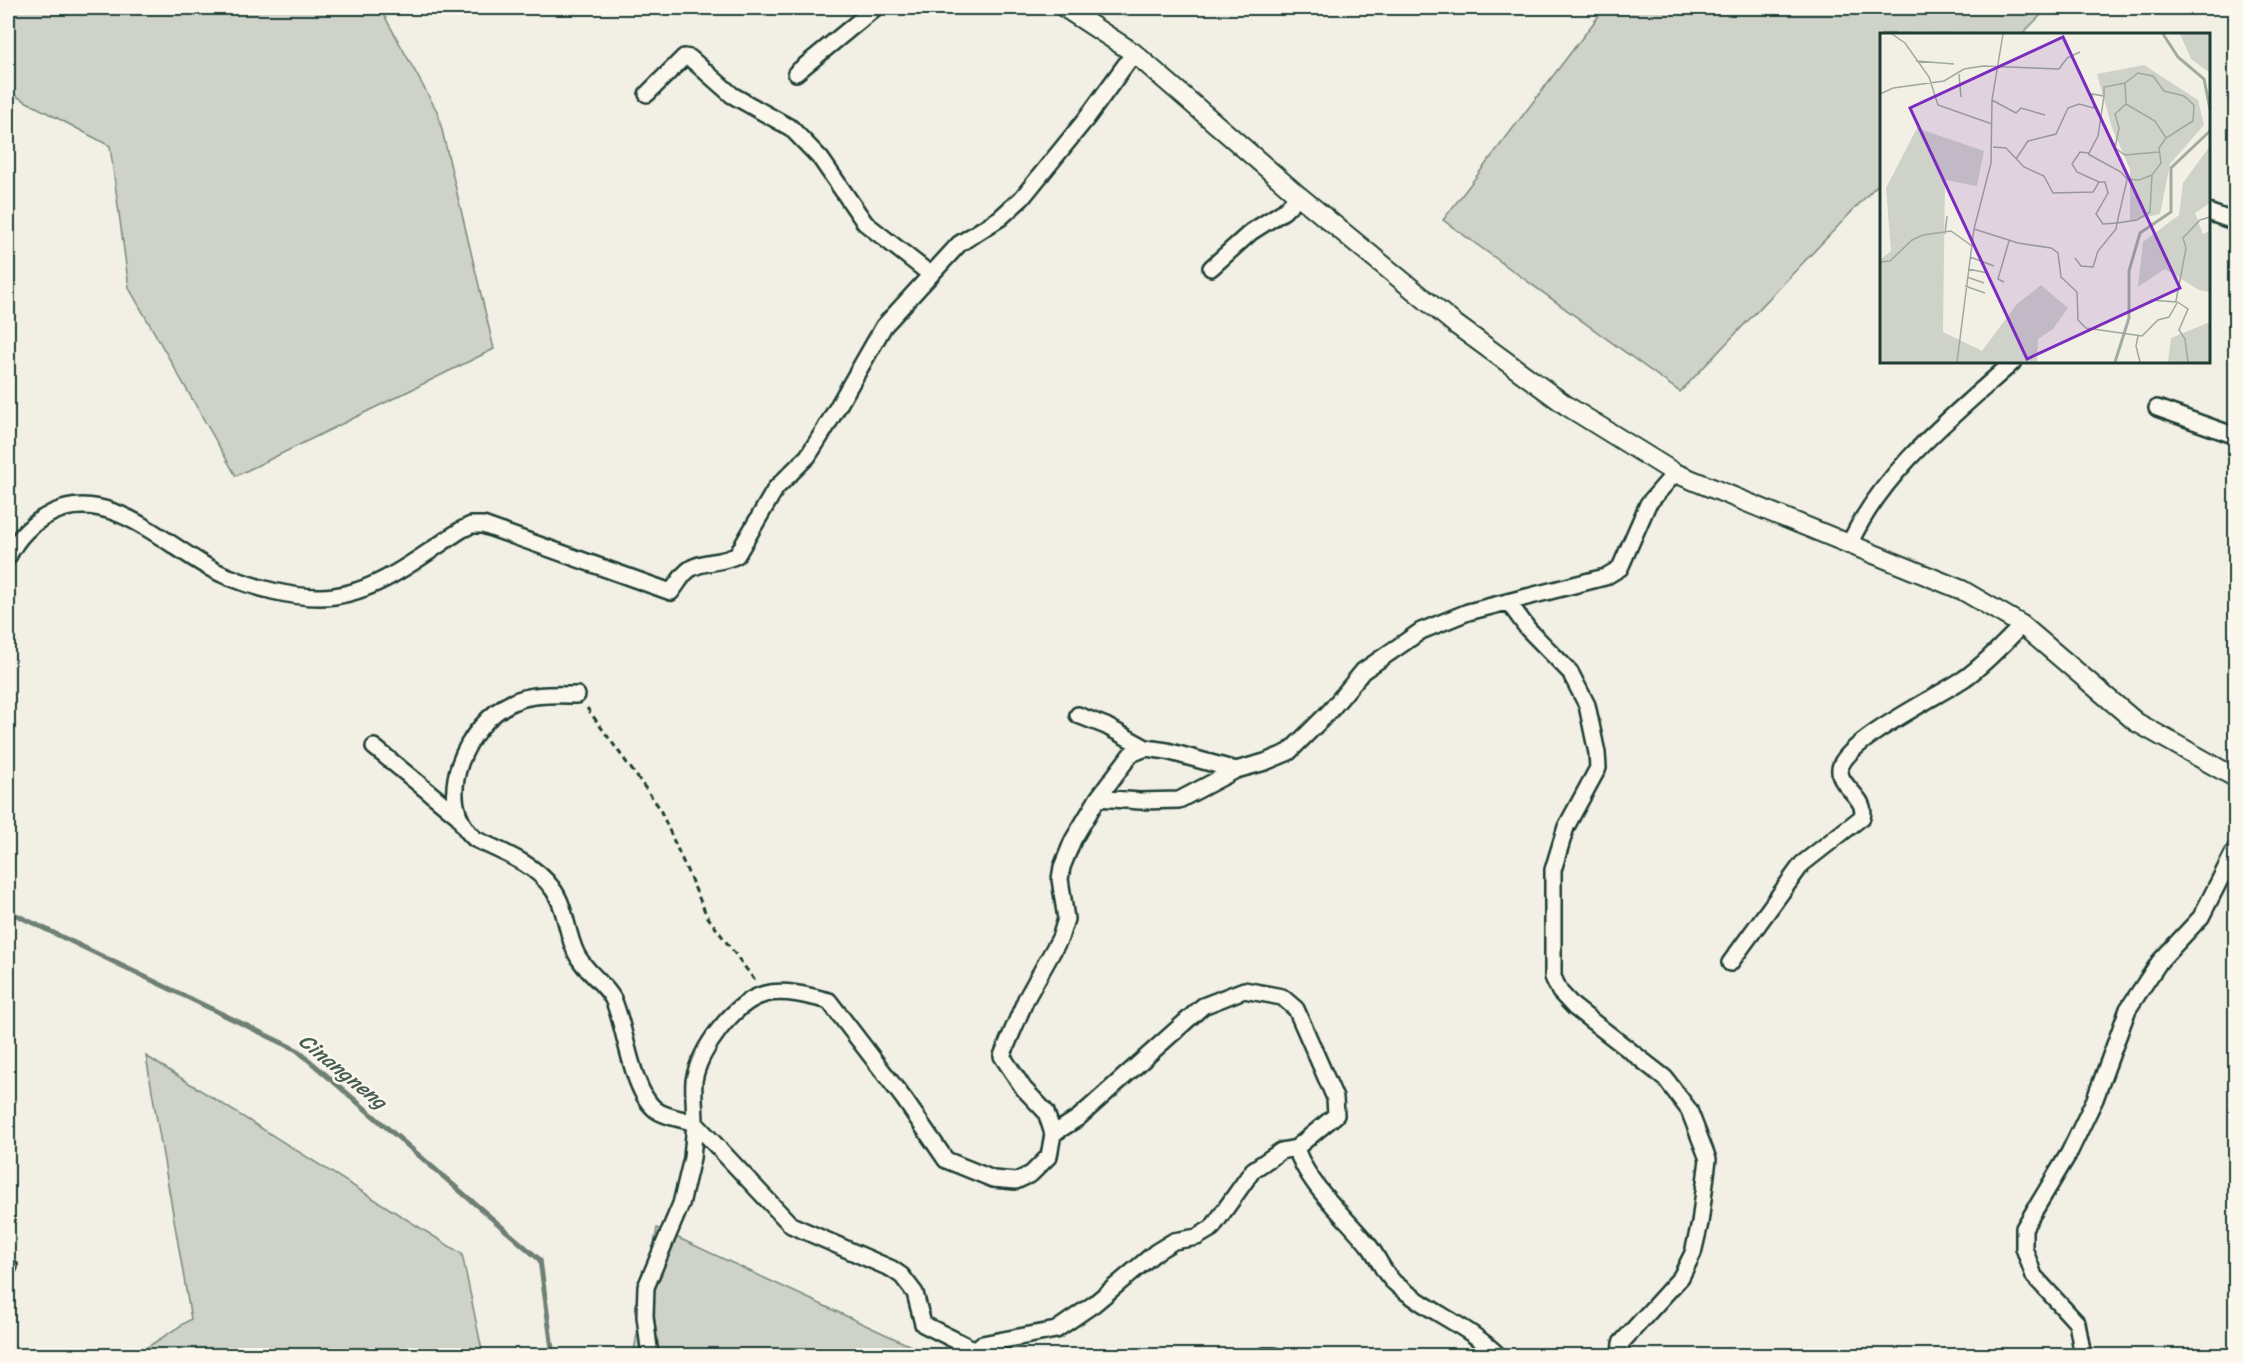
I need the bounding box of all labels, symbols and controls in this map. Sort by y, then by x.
inset map [1880,33,2210,363]
water label: Cinangneng [290,1023,397,1120]

